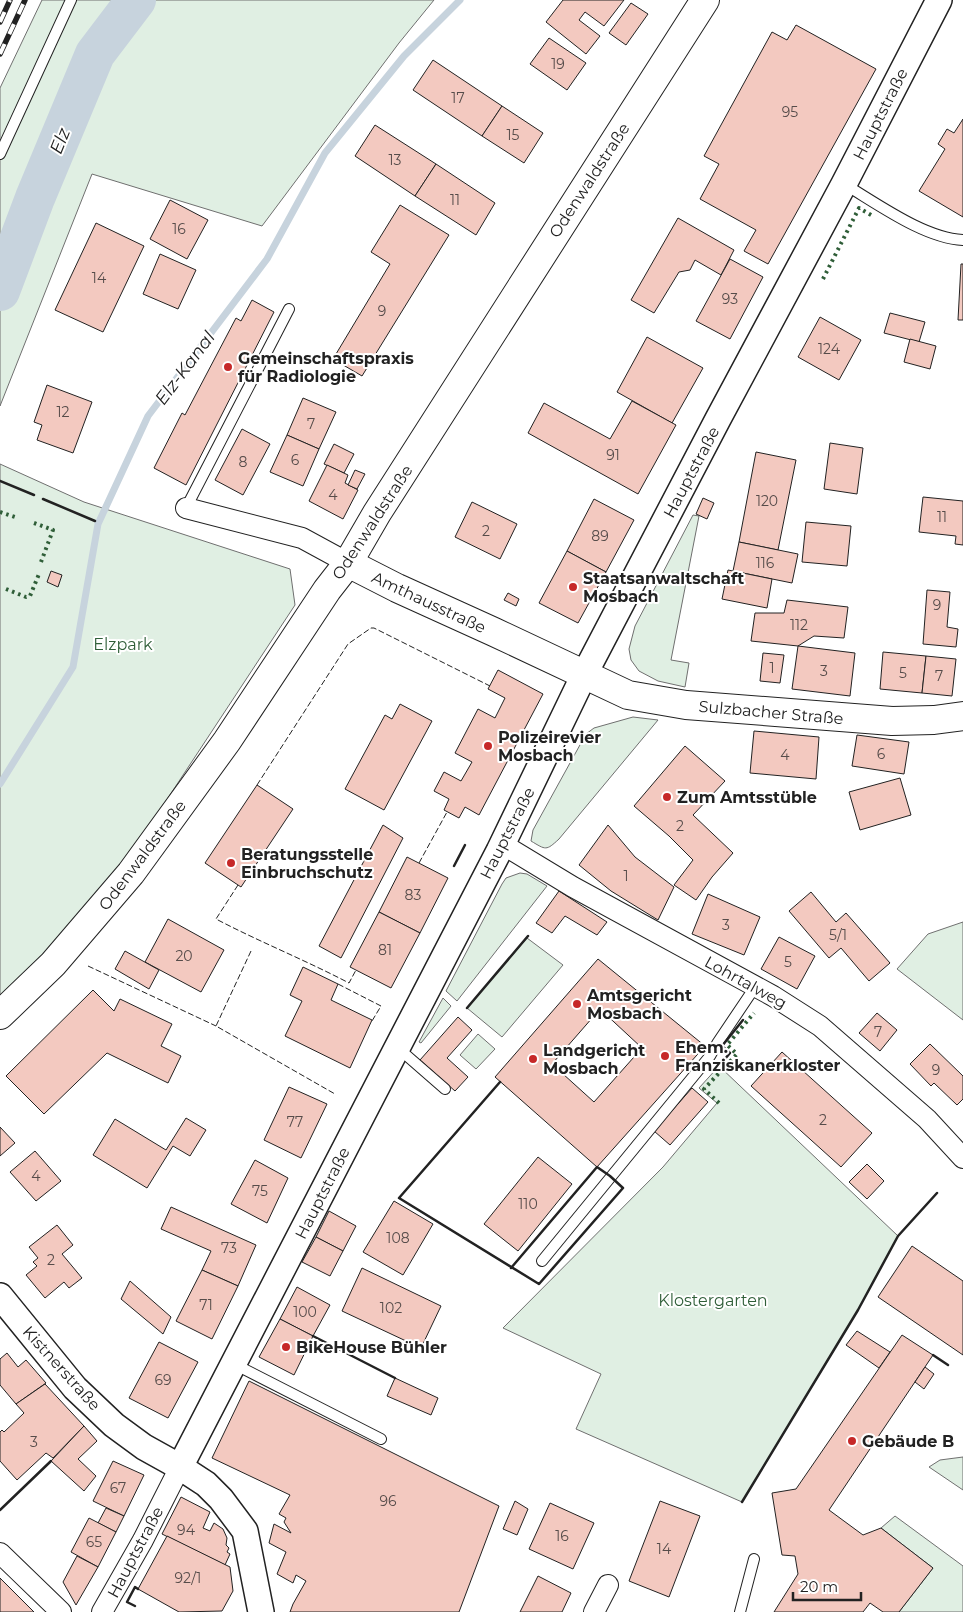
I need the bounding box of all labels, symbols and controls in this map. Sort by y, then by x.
house number: 19 [551,55,565,73]
street label: Hauptstraße [849,65,912,163]
house number: 17 [451,89,465,107]
house number: 95 [782,103,798,121]
street label: Odenwaldstraße [545,119,634,241]
water label: Elz [45,124,75,157]
house number: 15 [507,126,520,144]
house number: 13 [389,151,402,169]
house number: 11 [450,191,460,209]
house number: 16 [172,220,186,238]
house number: 14 [92,269,107,287]
house number: 93 [722,290,738,308]
house number: 9 [378,302,386,320]
water label: Elz-Kanal [150,327,220,409]
house number: 124 [818,340,841,358]
place label: Gemeinschaftspraxis für Radiologie [238,349,414,386]
marker: Gemeinschaftspraxis für Radiologie [222,361,234,373]
house number: 12 [56,403,70,421]
house number: 7 [307,415,315,433]
street label: Hauptstraße [659,423,723,521]
house number: 91 [606,446,620,464]
house number: 6 [291,451,300,469]
house number: 8 [239,453,248,471]
street label: Odenwaldstraße [328,461,417,583]
house number: 4 [328,486,338,504]
house number: 120 [756,492,778,510]
house number: 11 [937,508,947,526]
house number: 2 [482,522,490,540]
house number: 89 [591,527,609,545]
house number: 116 [756,554,775,572]
street label: Amthausstraße [369,568,489,637]
place label: Staatsanwaltschaft Mosbach [583,569,744,606]
marker: Staatsanwaltschaft Mosbach [567,581,579,593]
house number: 9 [933,596,941,614]
house number: 112 [790,616,808,634]
park label: Elzpark [93,635,153,654]
house number: 1 [769,659,775,677]
house number: 3 [820,662,828,680]
house number: 5 [899,664,907,682]
house number: 7 [935,667,943,685]
street label: Sulzbacher Straße [698,697,844,728]
place label: Polizeirevier Mosbach [498,728,601,765]
marker: Polizeirevier Mosbach [482,740,494,752]
house number: 6 [877,745,886,763]
house number: 4 [780,746,790,764]
street label: Hauptstraße [476,784,539,882]
place label: Zum Amtsstüble [677,788,817,807]
marker: Zum Amtsstüble [661,791,673,803]
street label: Odenwaldstraße [95,797,190,914]
house number: 2 [676,817,684,835]
place label: Beratungsstelle Einbruchschutz [241,845,373,882]
marker: Beratungsstelle Einbruchschutz [225,857,237,869]
house number: 1 [623,867,629,885]
house number: 83 [405,886,422,904]
house number: 3 [722,916,730,934]
house number: 5/1 [829,926,847,944]
house number: 81 [378,941,392,959]
house number: 20 [175,947,193,965]
street label: Lohrtalweg [701,952,790,1013]
house number: 5 [784,953,792,971]
place label: Amtsgericht Mosbach [586,986,692,1023]
marker: Amtsgericht Mosbach [571,998,583,1010]
house number: 7 [874,1023,882,1041]
place label: Ehem. Franziskanerkloster [675,1038,841,1075]
place label: Landgericht Mosbach [543,1041,645,1078]
marker: Ehem. Franziskanerkloster [659,1050,671,1062]
marker: Landgericht Mosbach [527,1053,539,1065]
house number: 9 [932,1061,940,1079]
house number: 2 [819,1111,827,1129]
house number: 77 [287,1113,303,1131]
street label: Hauptstraße [291,1144,354,1242]
house number: 4 [31,1167,41,1185]
house number: 75 [252,1182,268,1200]
house number: 110 [518,1195,538,1213]
house number: 108 [386,1229,410,1247]
house number: 73 [221,1239,237,1257]
house number: 2 [47,1251,55,1269]
park label: Klostergarten [658,1291,768,1310]
house number: 71 [199,1296,213,1314]
house number: 102 [380,1299,402,1317]
house number: 100 [293,1303,317,1321]
street label: Kistnerstraße [19,1322,104,1414]
place label: BikeHouse Bühler [296,1338,447,1357]
marker: BikeHouse Bühler [280,1341,292,1353]
house number: 69 [154,1371,172,1389]
place label: Gebäude B [862,1432,954,1451]
house number: 3 [30,1433,38,1451]
marker: Gebäude B [846,1435,858,1447]
house number: 67 [110,1479,126,1497]
house number: 96 [379,1492,397,1510]
street label: Hauptstraße [103,1503,167,1601]
house number: 94 [177,1521,196,1539]
house number: 16 [555,1527,569,1545]
house number: 65 [86,1533,102,1551]
house number: 14 [657,1540,672,1558]
house number: 92/1 [175,1569,201,1587]
scale bar [793,1570,860,1602]
text: 20 m [800,1577,838,1596]

